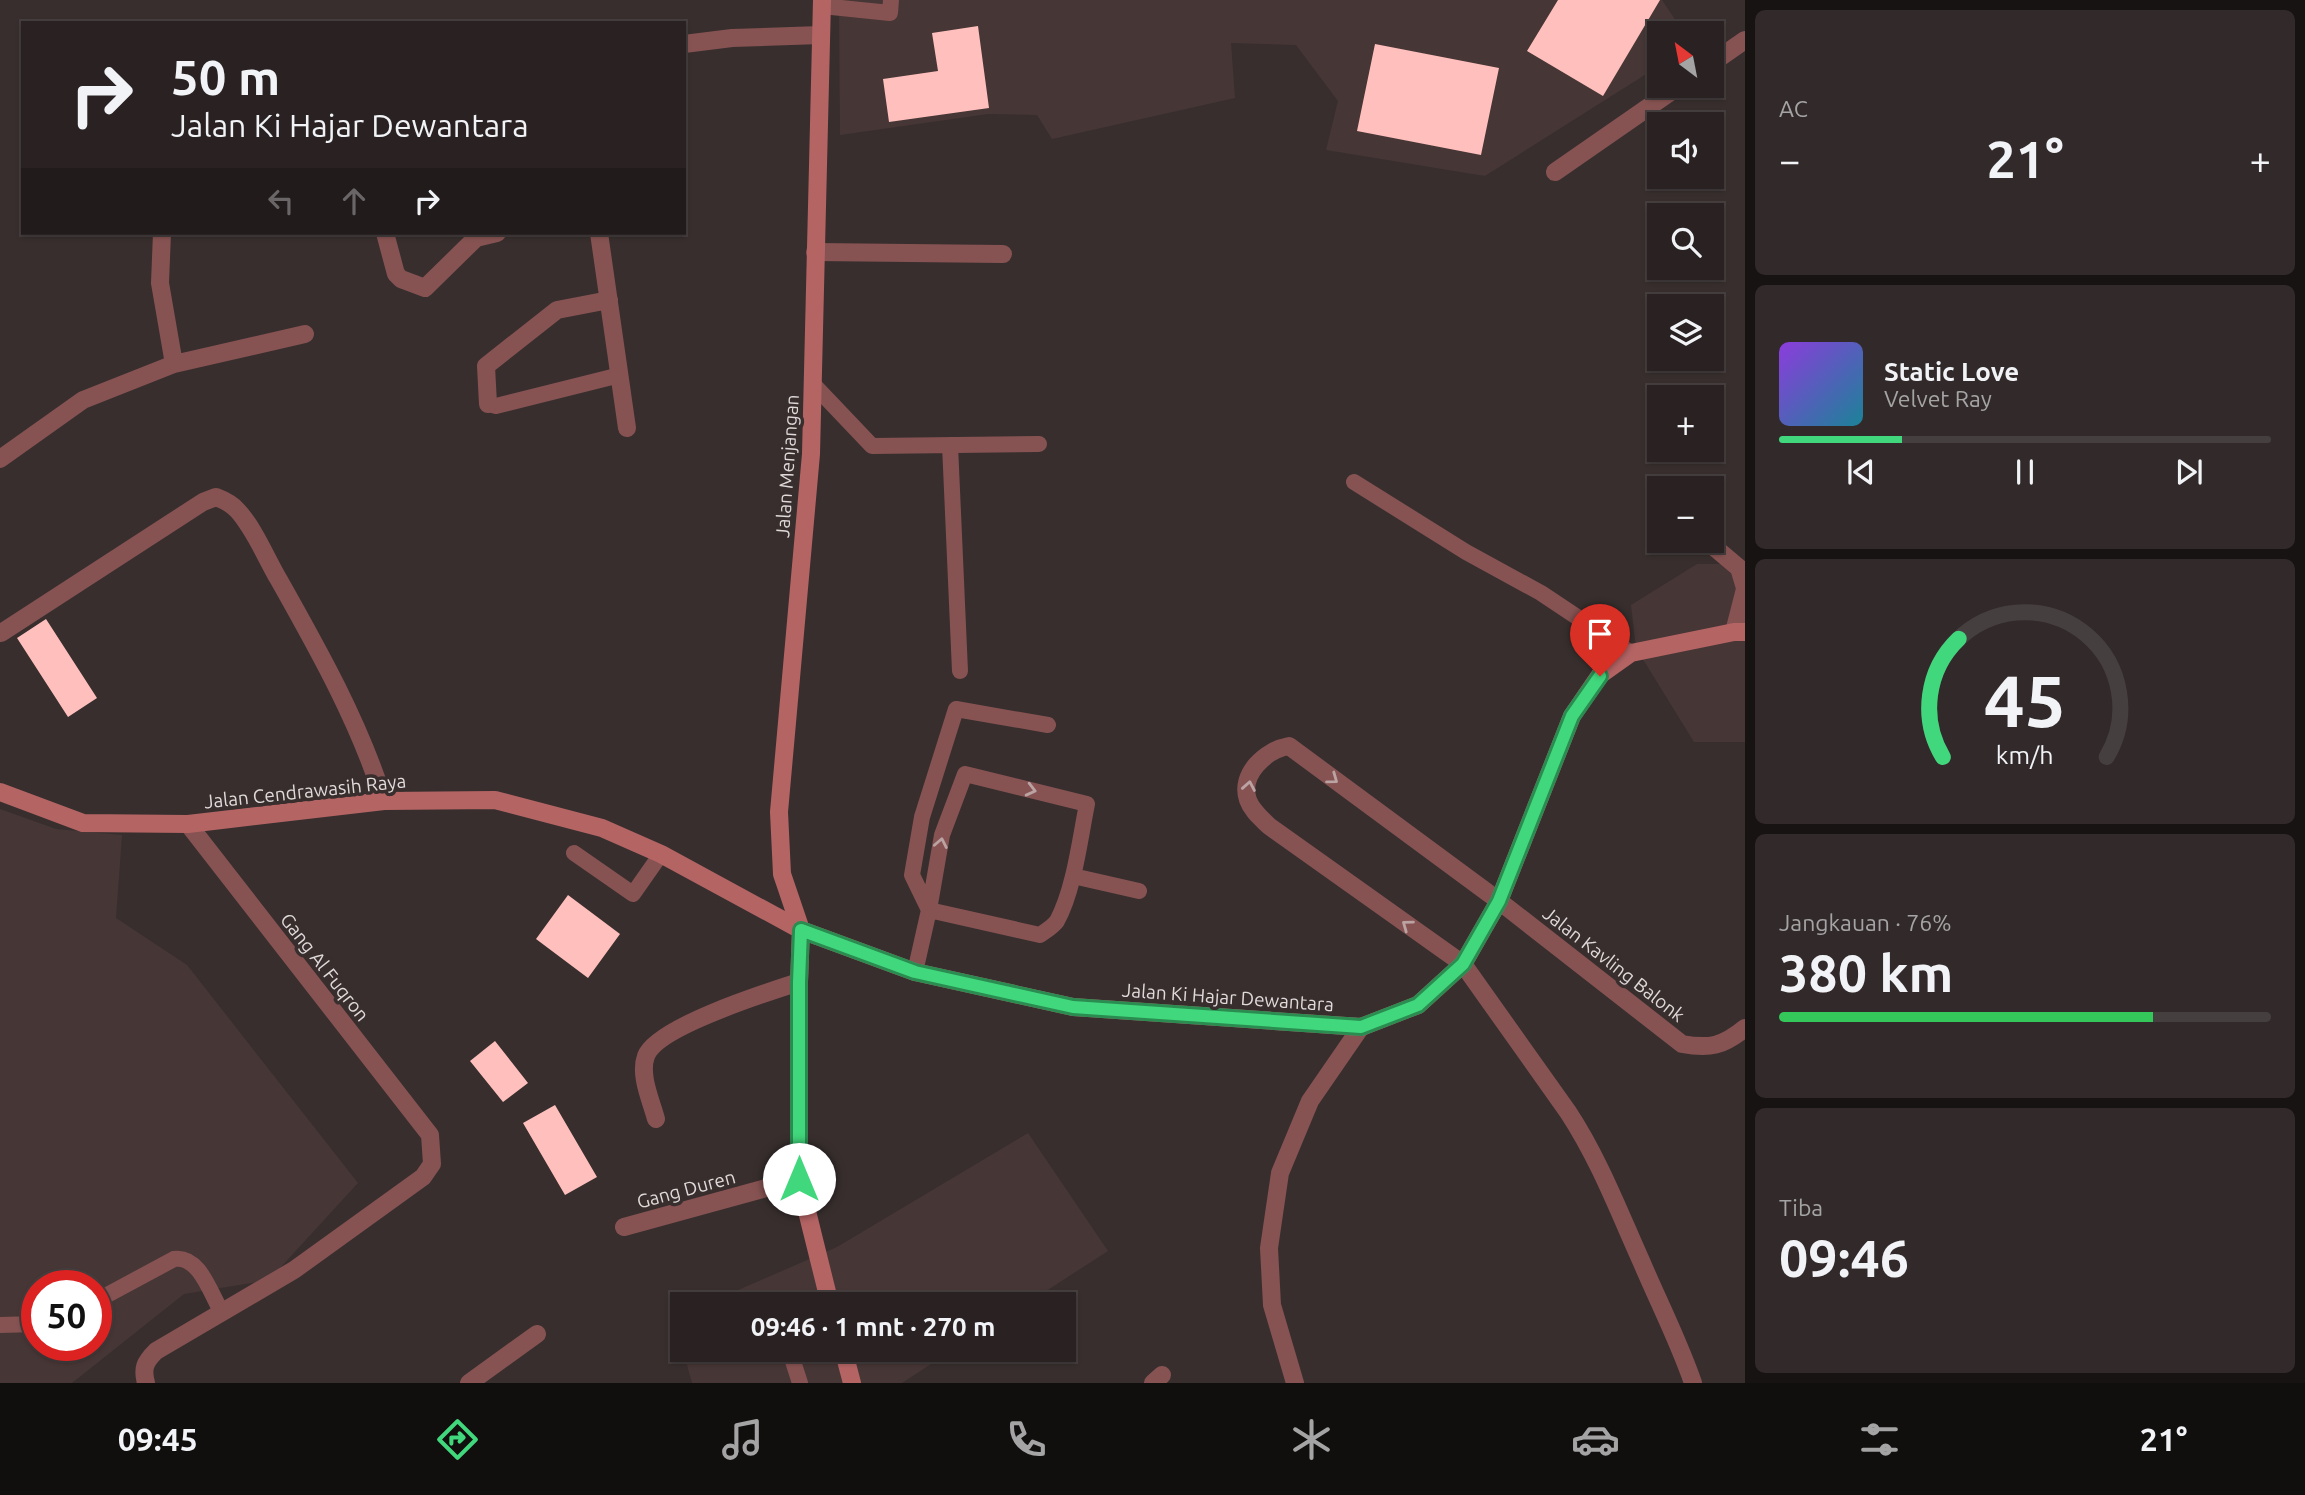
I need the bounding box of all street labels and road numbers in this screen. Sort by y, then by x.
street label: Jalan Menjangan [771,394,803,538]
street label: Jalan Cendrawasih Raya [203,769,407,813]
street label: Jalan Kavling Balonk [1539,902,1690,1026]
street label: Gang Al Fuqron [276,909,374,1025]
street label: Jalan Ki Hajar Dewantara [1121,979,1335,1015]
street label: Gang Duren [634,1165,738,1213]

